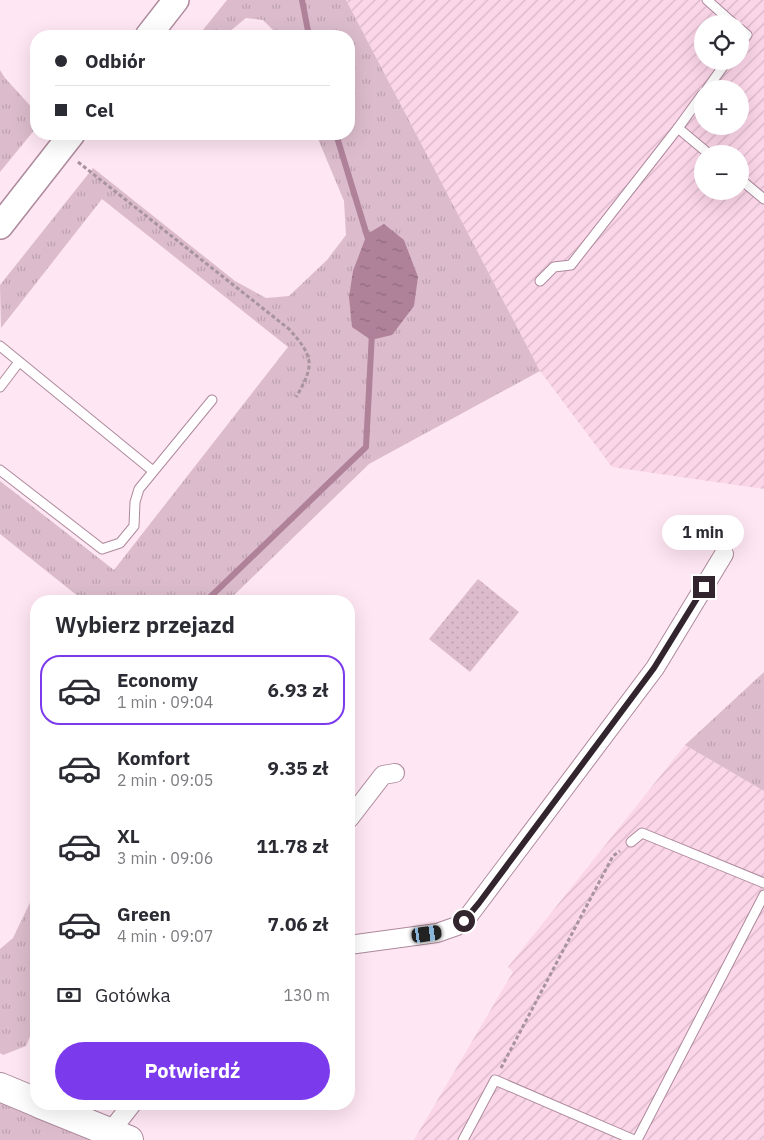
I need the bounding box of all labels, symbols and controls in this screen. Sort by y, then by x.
map controls [694,15,749,200]
button: locate [694,15,749,70]
text: Odbiór [85,49,146,73]
button: + [694,80,749,135]
text: Cel [85,98,114,122]
button: − [694,145,749,200]
callout: 1 min [663,514,745,550]
text: 1 min [682,522,724,542]
route end [693,576,715,598]
text: Wybierz przejazd [55,610,235,639]
icon: car [57,668,102,713]
text: Economy [117,668,198,692]
text: 6.93 zł [268,678,328,702]
text: 1 min · 09:04 [117,692,213,712]
icon: car [57,746,102,791]
text: Komfort [117,746,190,770]
text: 9.35 zł [268,756,328,780]
text: 2 min · 09:05 [117,770,213,790]
icon: car [57,824,102,869]
text: XL [117,824,140,848]
text: 11.78 zł [256,834,328,858]
text: 3 min · 09:06 [117,848,213,868]
icon: car [57,902,102,947]
text: Green [117,902,171,926]
route start [453,910,475,932]
text: 7.06 zł [268,912,328,936]
car [411,924,442,944]
text: 4 min · 09:07 [117,926,213,946]
icon: cash [55,981,83,1009]
text: Gotówka [95,983,171,1007]
text: 130 m [283,985,330,1005]
button: Potwierdź [55,1042,330,1100]

